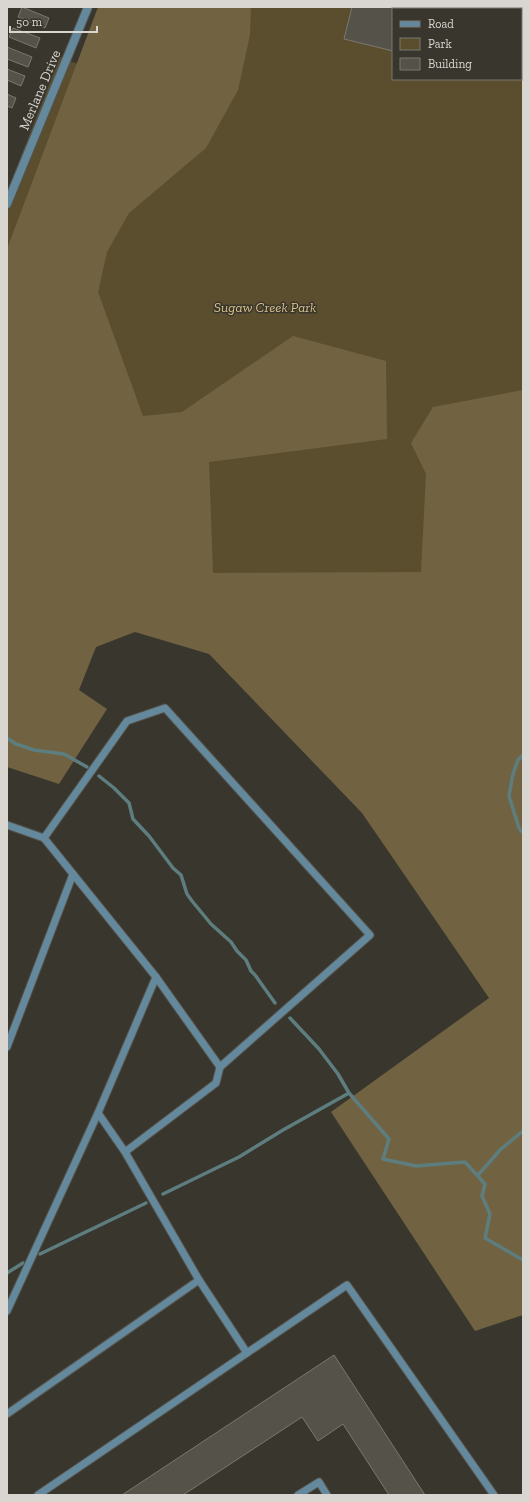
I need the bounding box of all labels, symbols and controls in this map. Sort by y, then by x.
scale bar [10,8,97,34]
legend [392,8,522,80]
text: 50 m [16,15,43,29]
text: Road [428,17,454,31]
text: Park [428,37,453,51]
street label: Merlane Drive [15,47,65,133]
text: Building [428,57,472,71]
park label: Sugaw Creek Park [214,299,316,316]

